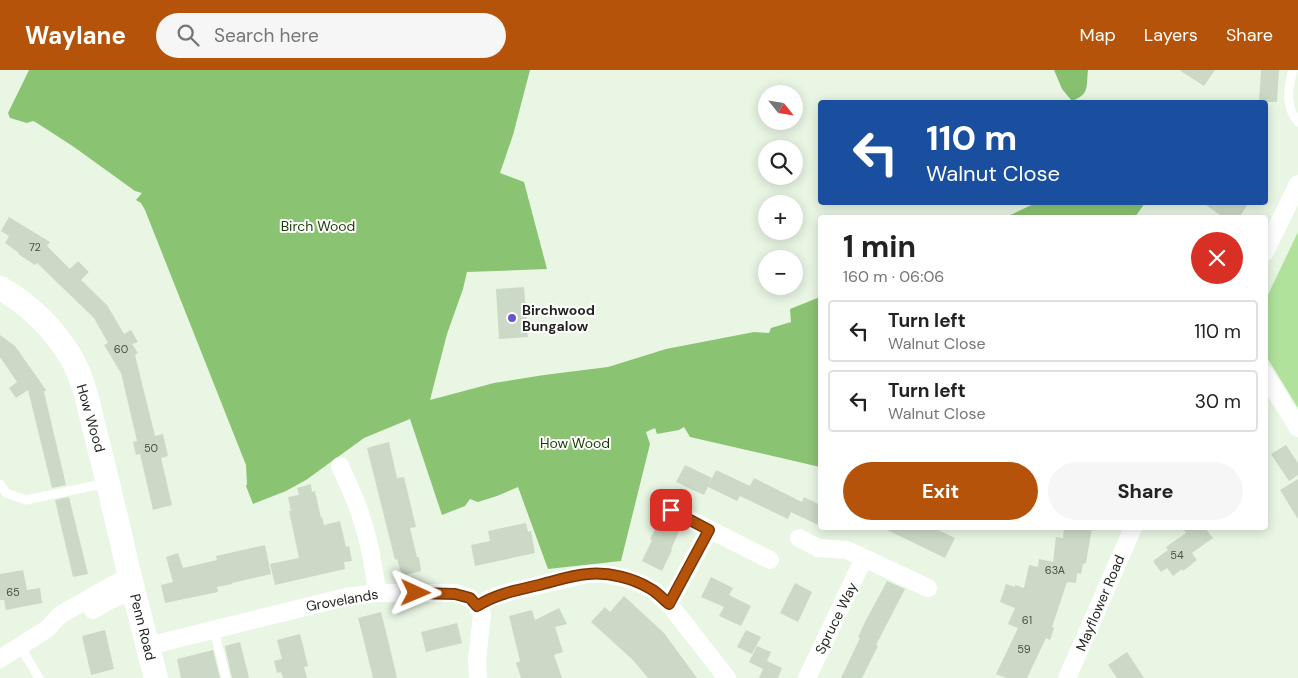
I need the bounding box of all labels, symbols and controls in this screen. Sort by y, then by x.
search box [156,13,506,58]
text: Waylane [25,20,126,51]
icon: search [174,21,202,49]
text: Search here [214,23,319,48]
text: Map [1080,23,1116,47]
text: Layers [1144,23,1198,47]
text: Share [1226,23,1273,47]
north arrow [758,85,802,130]
map controls [758,85,803,295]
text: 110 m [926,115,1017,161]
icon: left [843,120,908,185]
button: search [758,140,803,185]
text: Walnut Close [926,159,1060,188]
button: + [758,195,803,240]
park label: Birch Wood [281,217,355,235]
text: 1 min [843,227,916,266]
button: close [1191,232,1243,284]
house number: 72 [29,240,41,254]
button: − [758,250,803,295]
text: 160 m · 06:06 [843,266,944,287]
place label: Birchwood Bungalow [522,301,595,335]
text: Turn left [888,308,966,333]
marker: Birchwood Bungalow [506,312,518,324]
icon: left [845,317,873,345]
text: 110 m [1194,319,1241,344]
text: Walnut Close [888,333,986,354]
house number: 60 [114,342,128,356]
text: Turn left [888,378,966,403]
street label: How Wood [73,382,109,454]
icon: left [845,387,873,415]
text: 30 m [1195,389,1241,414]
text: Walnut Close [888,403,986,424]
park label: How Wood [540,434,610,452]
house number: 50 [144,441,158,455]
button: Exit [843,462,1038,520]
button: Share [1048,462,1243,520]
pin [650,489,692,531]
icon: arrive [657,496,685,524]
house number: 54 [1170,548,1184,562]
street label: Mayflower Road [1072,552,1128,654]
house number: 63A [1045,563,1065,577]
position arrow [389,566,441,618]
street label: Spruce Way [811,579,861,657]
house number: 65 [6,585,20,599]
street label: Grovelands [304,585,380,615]
street label: Penn Road [126,592,160,662]
house number: 61 [1022,613,1032,627]
house number: 59 [1017,642,1031,656]

